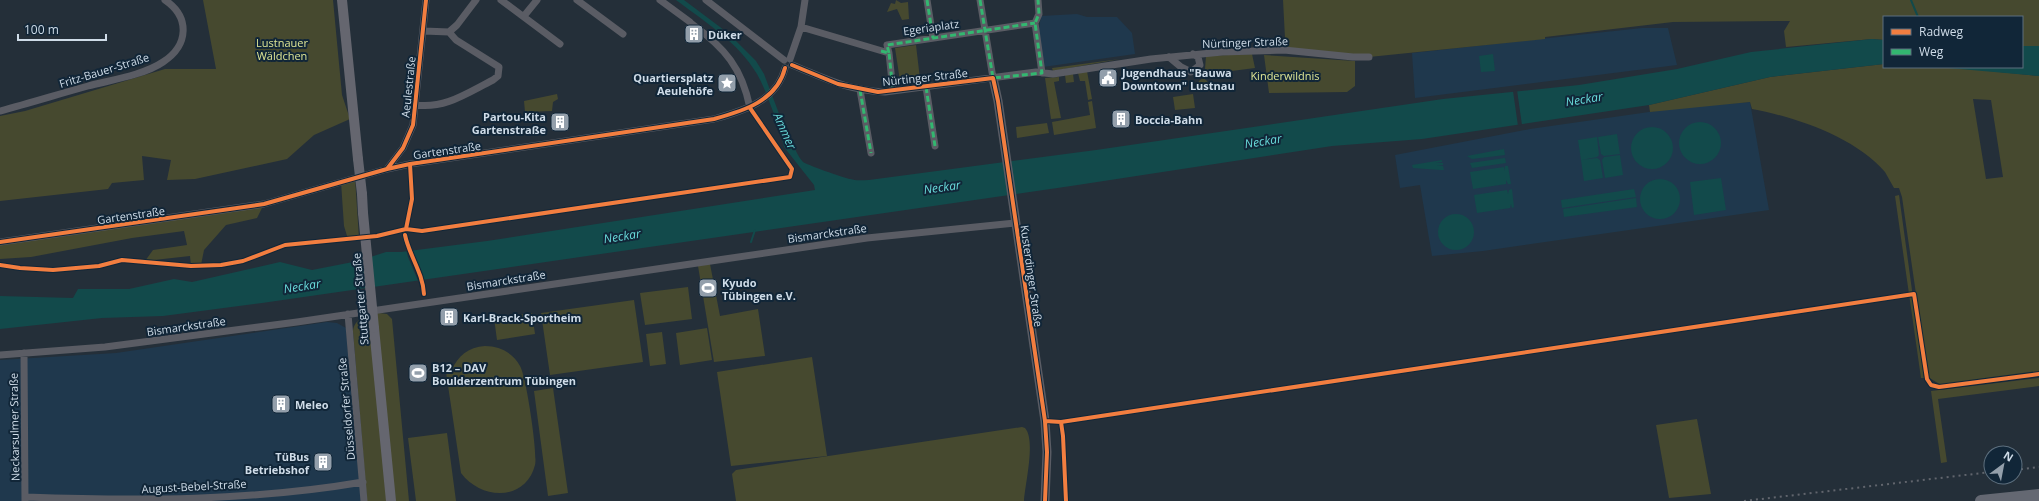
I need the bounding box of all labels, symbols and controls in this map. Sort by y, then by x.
scale bar [18,16,106,42]
street label: Egeriaplatz [902,16,960,38]
legend [1883,16,2023,68]
text: 100 m [24,21,59,38]
building icon: Düker [683,23,705,45]
text: Radweg [1919,23,1963,40]
place label: Düker [708,27,742,42]
street label: Nürtinger Straße [1202,33,1288,51]
park label: Lustnauer Wäldchen [256,35,308,63]
text: Weg [1919,43,1944,60]
street label: Fritz-Bauer-Straße [57,49,151,91]
street label: Aeulestraße [397,56,419,118]
street label: Nürtinger Straße [881,65,969,89]
place label: Jugendhaus "Bauwa Downtown" Lustnau [1121,65,1235,93]
public building icon: Jugendhaus "Bauwa Downtown" Lustnau [1097,67,1119,89]
park label: Kinderwildnis [1250,68,1320,83]
place label: Quartiersplatz Aeulehöfe [633,70,714,98]
place icon: Quartiersplatz Aeulehöfe [716,72,738,94]
water label: Neckar [1564,87,1605,110]
building icon: Boccia-Bahn [1110,108,1132,130]
place label: Partou-Kita Gartenstraße [472,109,546,137]
water label: Ammer [769,109,801,153]
building icon: Partou-Kita Gartenstraße [549,111,571,133]
place label: Boccia-Bahn [1135,112,1203,127]
water label: Neckar [1243,129,1284,152]
street label: Gartenstraße [412,138,482,162]
water label: Neckar [922,176,963,198]
street label: Gartenstraße [96,203,166,227]
street label: Bismarckstraße [786,220,868,246]
water label: Neckar [602,224,643,247]
street label: Kusterdinger Straße [1017,224,1047,328]
street label: Stuttgarter Straße [349,252,371,346]
street label: Bismarckstraße [465,266,547,294]
water label: Neckar [282,274,323,297]
place label: Kyudo Tübingen e.V. [722,275,796,303]
sports icon: Kyudo Tübingen e.V. [697,277,719,299]
building icon: Karl-Brack-Sportheim [438,306,460,328]
place label: Karl-Brack-Sportheim [463,310,581,325]
street label: Bismarckstraße [145,313,227,339]
street label: Düsseldorfer Straße [334,357,358,461]
place label: B12 – DAV Boulderzentrum Tübingen [432,360,576,388]
sports icon: B12 – DAV Boulderzentrum Tübingen [407,362,429,384]
street label: Neckarsulmer Straße [6,373,22,481]
building icon: Meleo [270,393,292,415]
place label: Meleo [295,397,329,412]
north arrow [1983,445,2023,485]
text: N [2001,447,2016,465]
place label: TüBus Betriebshof [245,449,310,477]
building icon: TüBus Betriebshof [312,451,334,473]
street label: August-Bebel-Straße [141,476,247,496]

